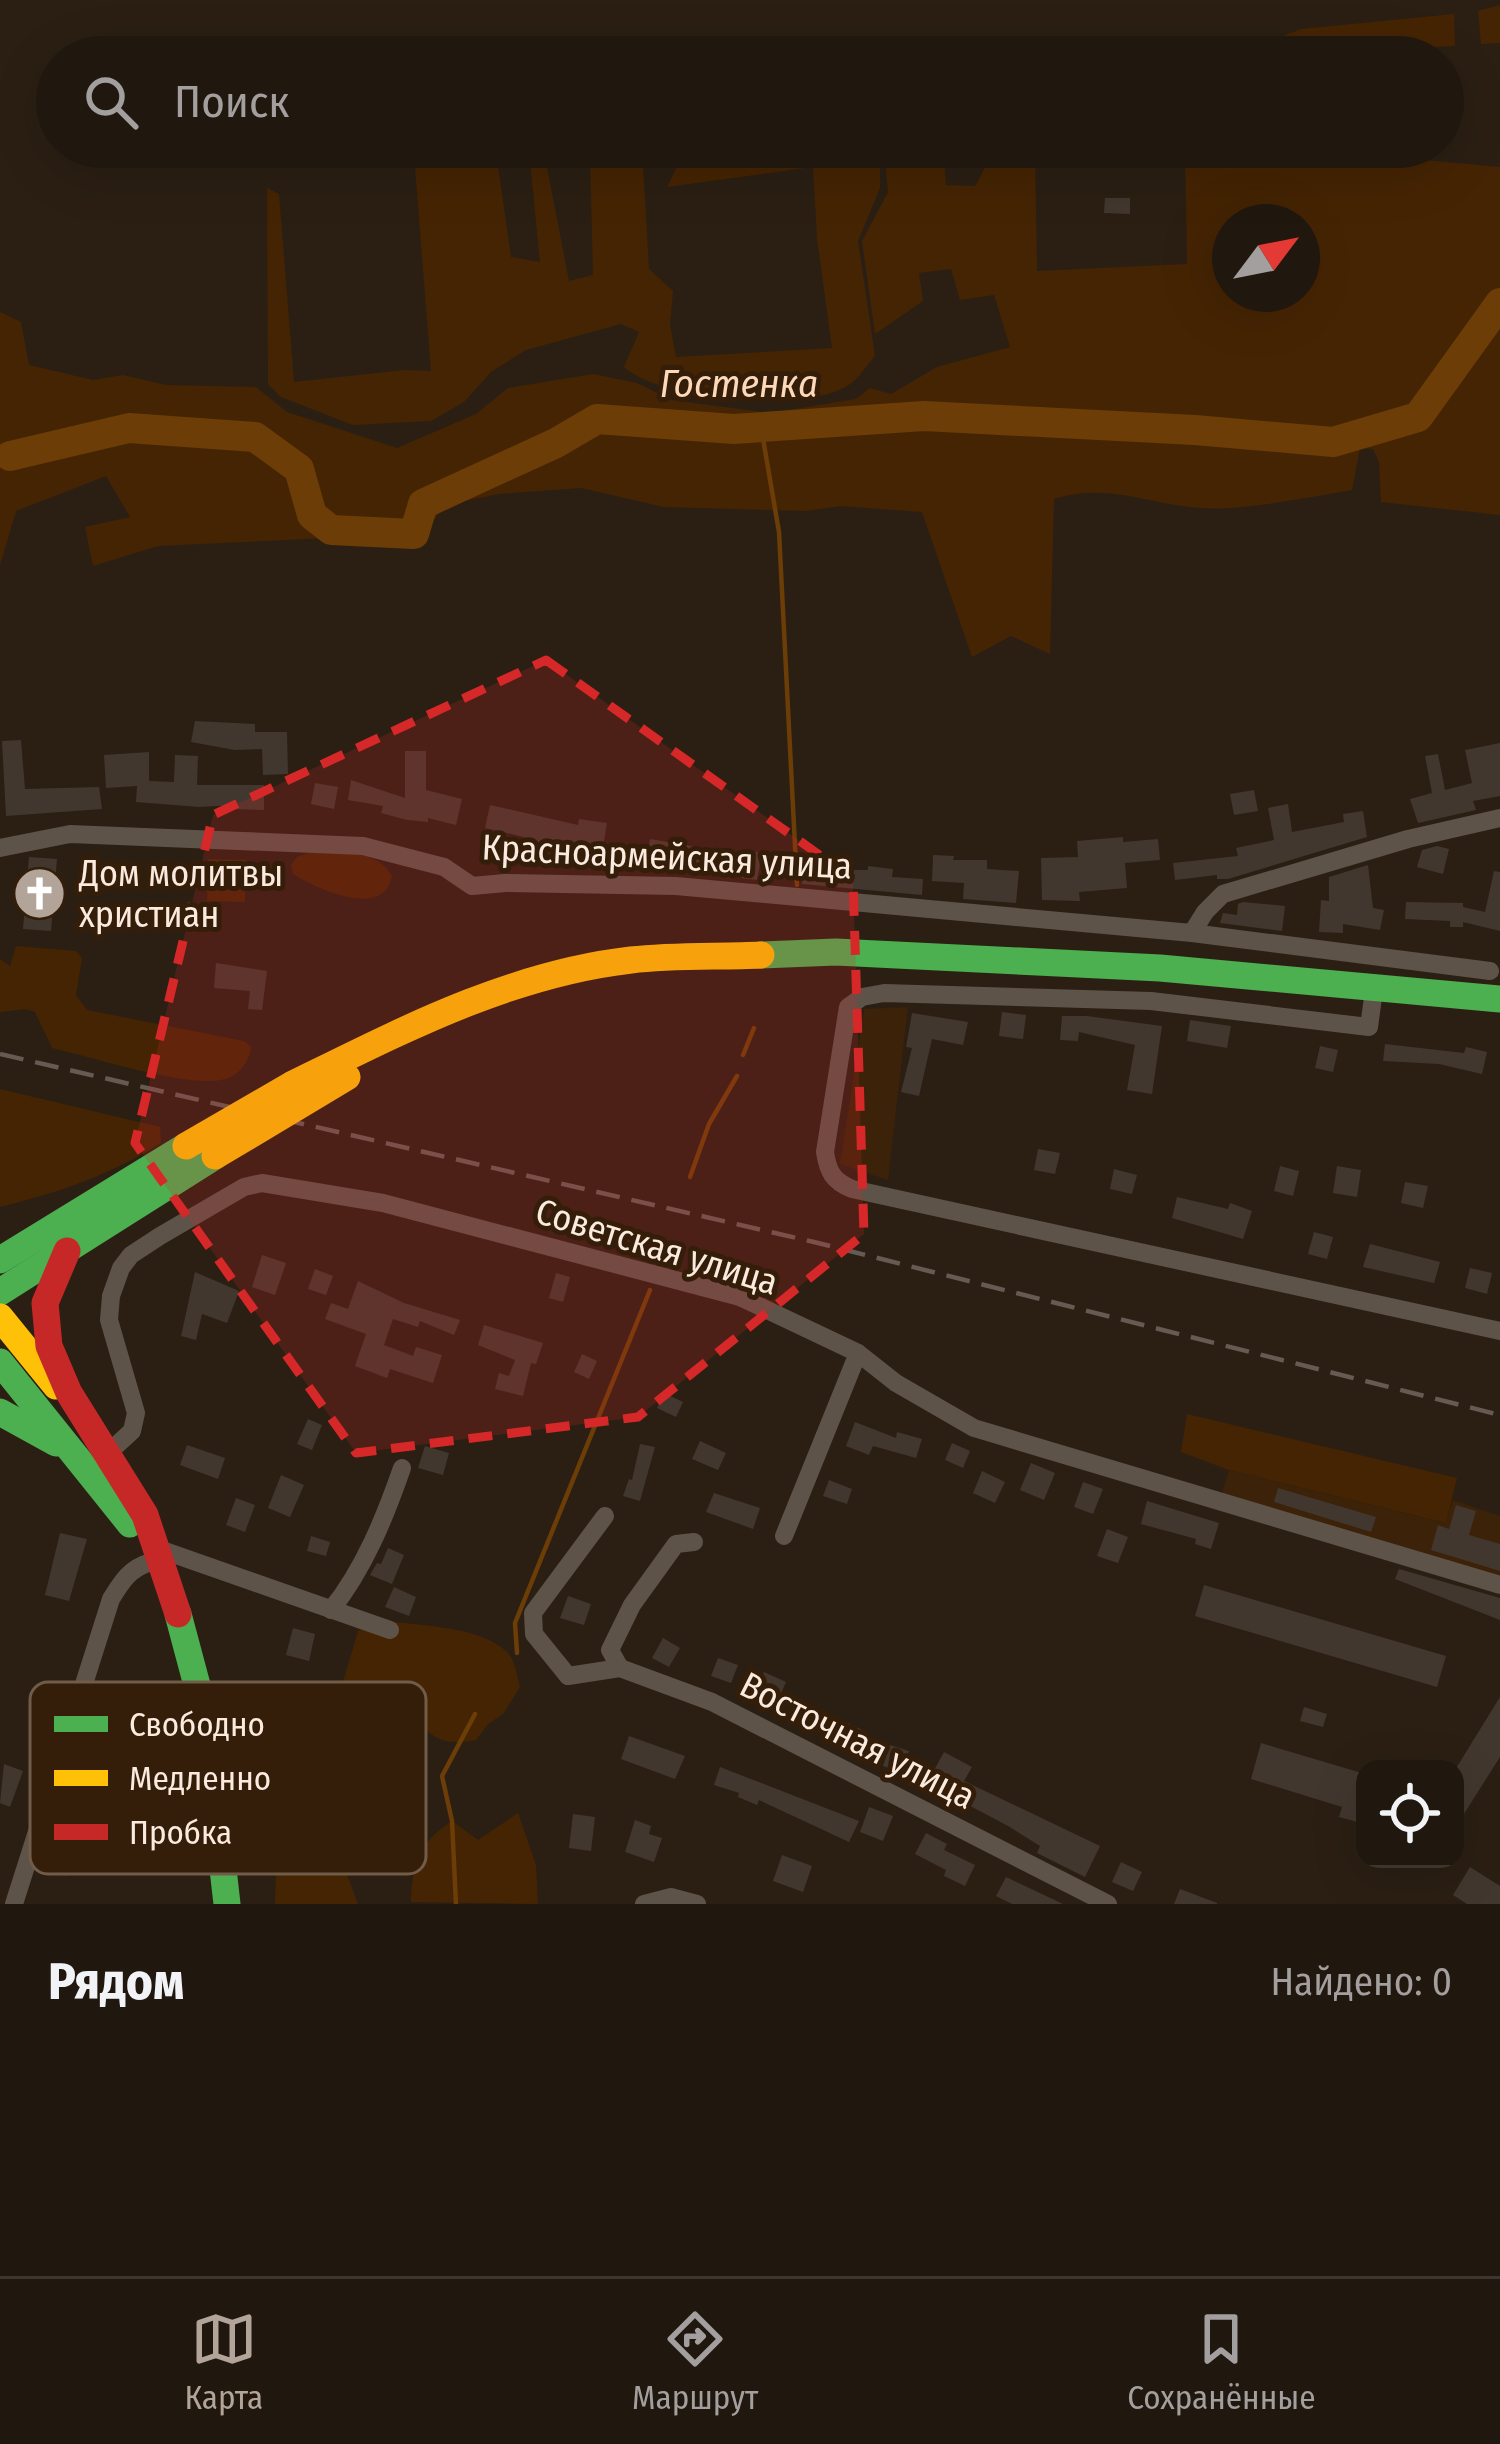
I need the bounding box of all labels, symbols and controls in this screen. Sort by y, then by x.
search box [36,36,1464,168]
icon: search [78,69,144,135]
text: Поиск [174,75,289,129]
north arrow [1212,204,1320,312]
water label: Гостенка [660,361,818,407]
street label: Красноармейская улица [481,825,853,889]
place label: Дом молитвы христиан [78,852,283,937]
church icon: Дом молитвы христиан [12,866,68,922]
street label: Советская улица [530,1189,783,1305]
street label: Восточная улица [733,1663,982,1819]
legend [30,1682,426,1874]
text: Свободно [129,1705,265,1745]
text: Медленно [129,1759,271,1799]
map controls [1356,1760,1464,1868]
button: locate [1356,1760,1464,1868]
text: Пробка [129,1813,232,1853]
text: Рядом [48,1951,184,2013]
text: Найдено: 0 [1270,1959,1452,2005]
tab: Карта [184,2306,263,2418]
tab: Маршрут [632,2306,758,2418]
tab: Сохранённые [1127,2306,1316,2418]

